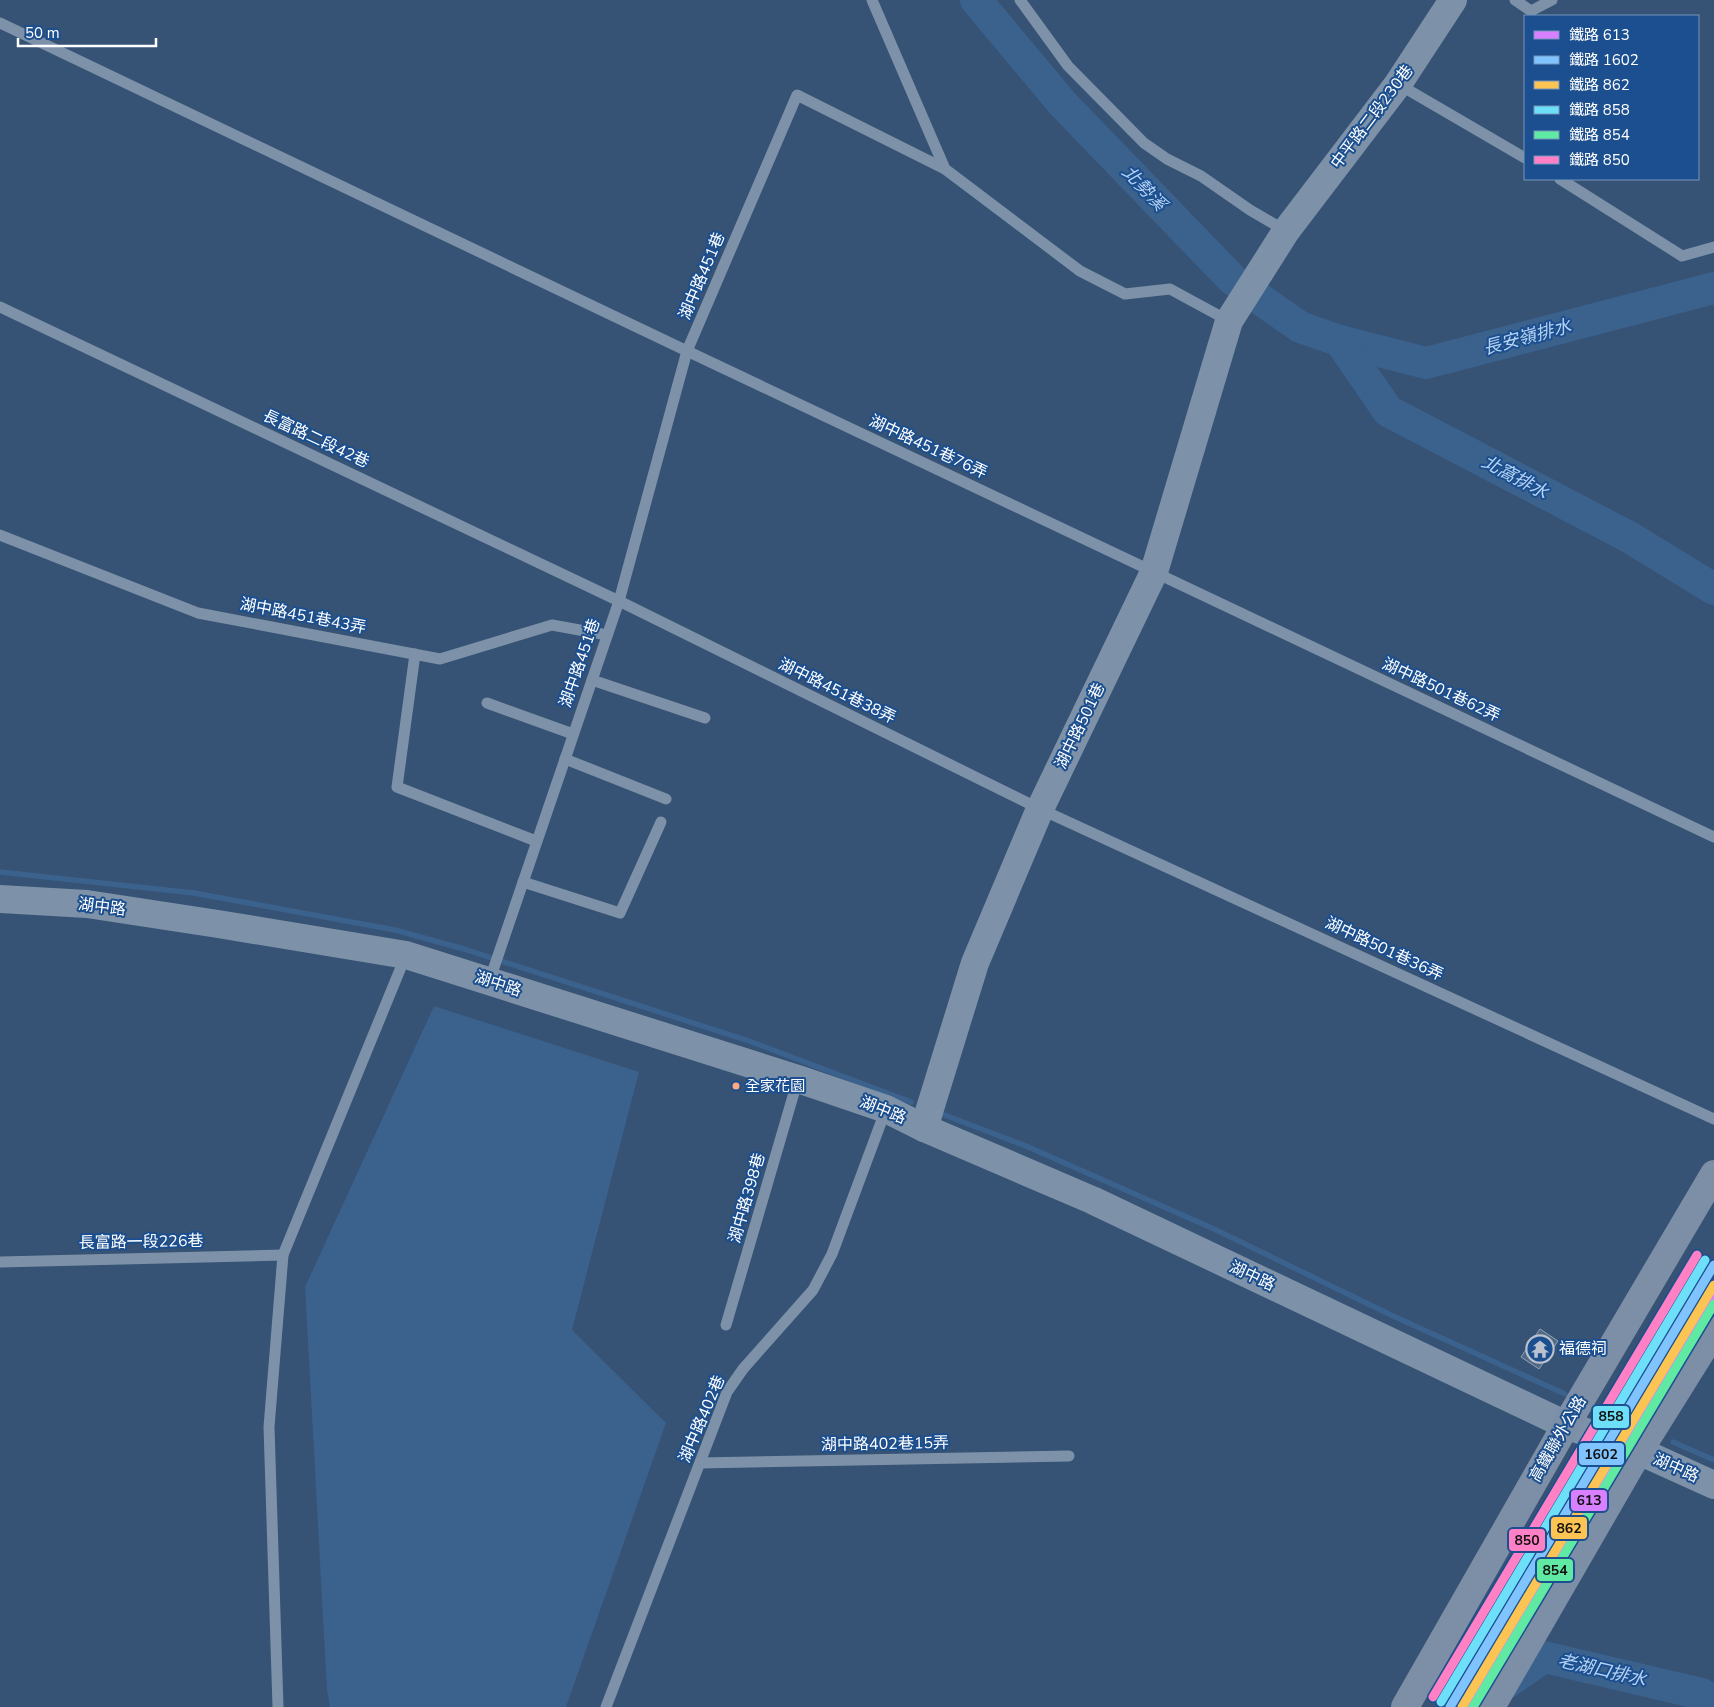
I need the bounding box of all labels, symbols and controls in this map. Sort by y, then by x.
scale bar [18,15,155,47]
legend [1524,15,1699,180]
text: 50 m [25,23,60,43]
text: 鐵路 613 [1569,25,1630,45]
text: 鐵路 1602 [1569,50,1639,70]
street label: 中平路二段230巷 [1326,61,1418,173]
text: 鐵路 862 [1569,75,1630,95]
text: 鐵路 858 [1569,100,1630,120]
text: 鐵路 854 [1569,125,1630,145]
text: 鐵路 850 [1569,150,1630,170]
water label: 北勢溪 [1117,160,1173,218]
street label: 湖中路451巷 [674,229,730,323]
water label: 長安嶺排水 [1480,314,1575,360]
street label: 長富路二段42巷 [259,405,373,473]
street label: 湖中路451巷76弄 [865,410,991,484]
water label: 北窩排水 [1478,450,1553,505]
street label: 湖中路451巷43弄 [238,593,368,639]
street label: 湖中路451巷 [554,616,606,710]
street label: 湖中路451巷38弄 [775,653,899,729]
street label: 湖中路501巷62弄 [1378,653,1504,727]
street label: 湖中路501巷 [1050,679,1110,773]
street label: 湖中路 [77,893,127,921]
street label: 湖中路501巷36弄 [1321,912,1447,986]
street label: 湖中路 [472,966,524,1002]
place label: 全家花園 [745,1076,805,1096]
marker: 全家花園 [731,1081,741,1091]
street label: 湖中路 [857,1091,909,1129]
street label: 湖中路398巷 [724,1150,770,1246]
street label: 長富路一段226巷 [78,1230,204,1254]
street label: 湖中路 [1226,1256,1278,1296]
temple icon: 福德祠 [1525,1334,1555,1364]
place label: 福德祠 [1559,1338,1607,1360]
street label: 湖中路402巷 [674,1372,730,1466]
street label: 高鐵聯外公路 [1524,1392,1592,1486]
line badge: 858 [1592,1405,1630,1429]
text: 858 [1598,1407,1624,1426]
street label: 湖中路402巷15弄 [821,1432,949,1456]
line badge: 1602 [1578,1442,1625,1466]
text: 1602 [1584,1445,1618,1464]
street label: 湖中路 [1650,1448,1702,1488]
line badge: 613 [1570,1489,1608,1512]
text: 613 [1576,1491,1602,1510]
line badge: 862 [1550,1516,1588,1540]
text: 862 [1556,1519,1582,1538]
line badge: 850 [1508,1528,1546,1552]
text: 850 [1514,1531,1540,1550]
line badge: 854 [1536,1558,1574,1582]
text: 854 [1542,1561,1568,1580]
water label: 老湖口排水 [1555,1648,1650,1692]

